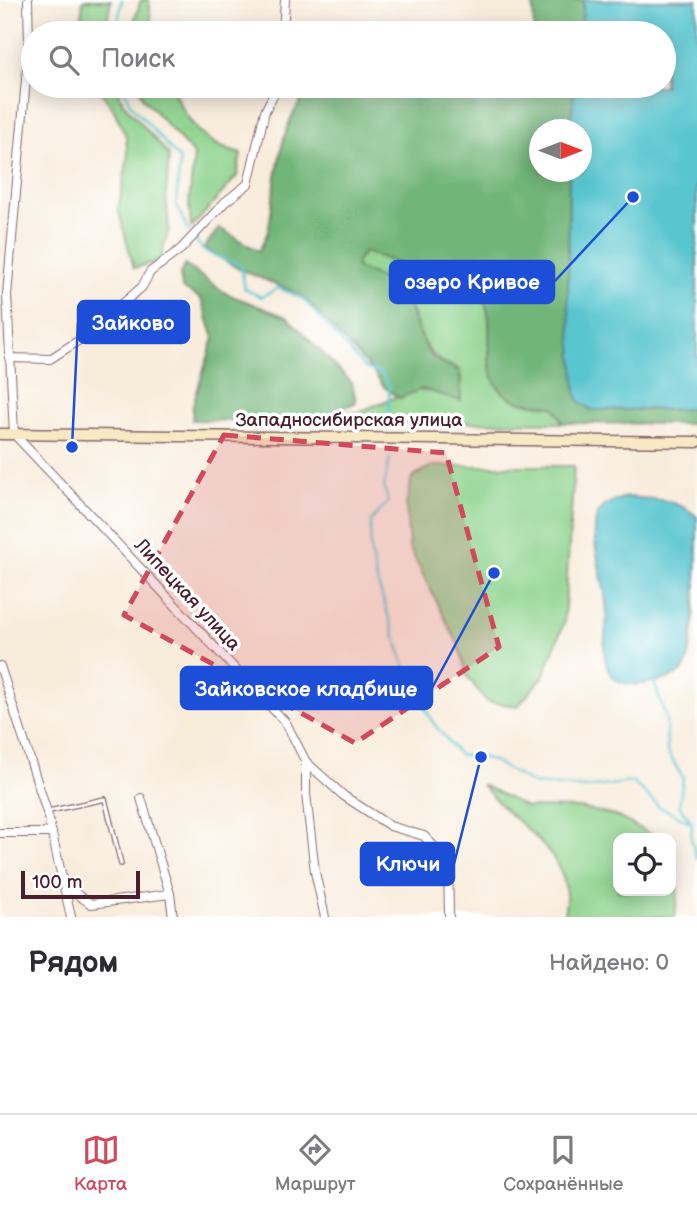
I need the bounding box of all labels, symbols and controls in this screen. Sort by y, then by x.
search box [21,21,676,98]
icon: search [45,41,83,79]
text: Поиск [101,44,175,75]
north arrow [529,119,592,182]
callout: озеро Кривое [390,261,554,303]
text: озеро Кривое [404,270,540,295]
callout: Зайково [78,301,189,343]
text: Зайково [92,311,174,336]
street label: Западносибирская улица [235,409,463,432]
street label: Липецкая улица [129,533,245,656]
callout: Зайковское кладбище [181,667,432,709]
text: Зайковское кладбище [194,677,418,702]
map controls [613,833,676,896]
button: locate [613,833,676,896]
callout: Ключи [361,843,454,885]
text: Ключи [376,852,440,877]
scale bar [21,868,140,900]
text: 100 m [32,871,83,894]
text: Рядом [28,945,118,981]
text: Найдено: 0 [549,949,669,977]
tab: Карта [74,1131,127,1196]
tab: Маршрут [275,1131,356,1196]
tab: Сохранённые [503,1131,623,1196]

